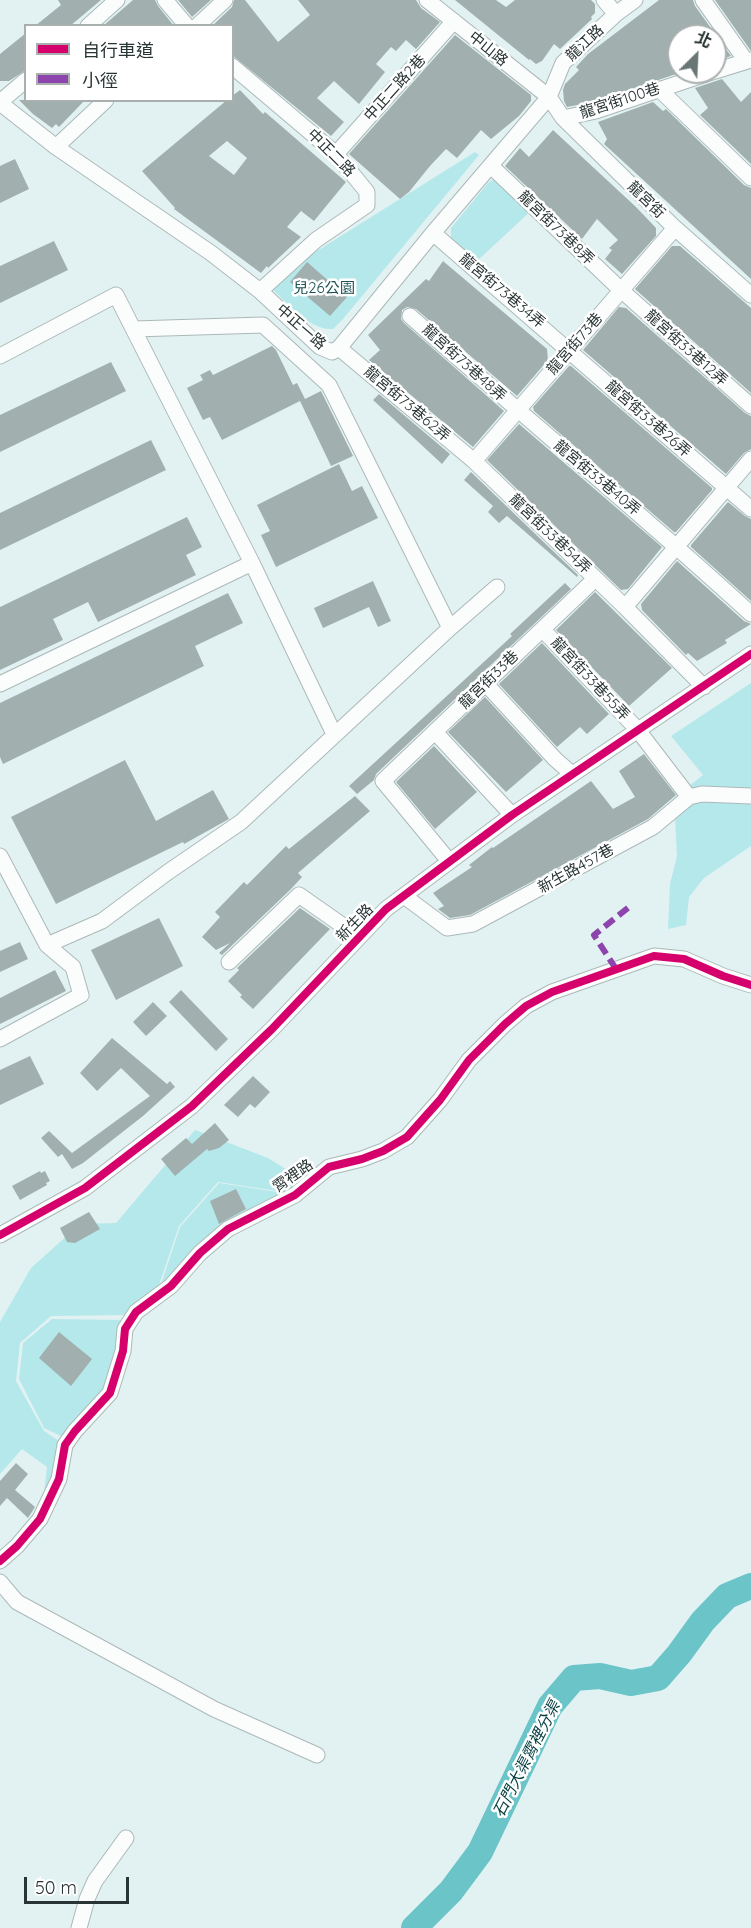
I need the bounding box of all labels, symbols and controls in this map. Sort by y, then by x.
street label: 龍江路 [562,21,608,65]
legend [24,24,234,102]
north arrow [667,24,727,84]
text: 北 [692,27,715,52]
street label: 中山路 [465,28,511,70]
text: 自行車道 [82,39,154,62]
street label: 中正二路2巷 [360,51,430,125]
text: 小徑 [82,69,118,92]
street label: 龍宮街100巷 [578,80,662,122]
street label: 中正二路 [303,125,359,181]
street label: 龍宮街 [624,178,668,222]
street label: 龍宮街73巷8弄 [514,187,598,269]
street label: 龍宮街73巷34弄 [455,250,549,332]
park label: 兒26公園 [293,279,355,297]
street label: 中正一路 [272,301,330,353]
street label: 龍宮街33巷12弄 [641,306,731,390]
street label: 龍宮街73巷 [543,310,607,378]
street label: 龍宮街73巷48弄 [418,321,510,405]
street label: 龍宮街73巷62弄 [360,363,454,445]
street label: 龍宮街33巷26弄 [602,377,694,461]
street label: 龍宮街33巷40弄 [550,437,644,519]
street label: 龍宮街33巷54弄 [505,490,595,578]
street label: 龍宮街33巷55弄 [547,634,633,724]
street label: 龍宮街33巷 [456,647,522,713]
street label: 新生路457巷 [535,841,617,897]
street label: 新生路 [333,901,377,945]
street label: 霄裡路 [269,1156,317,1196]
water label: 石門大渠霄裡分渠 [489,1698,565,1820]
scale bar [27,1865,132,1903]
text: 50 m [35,1876,77,1899]

